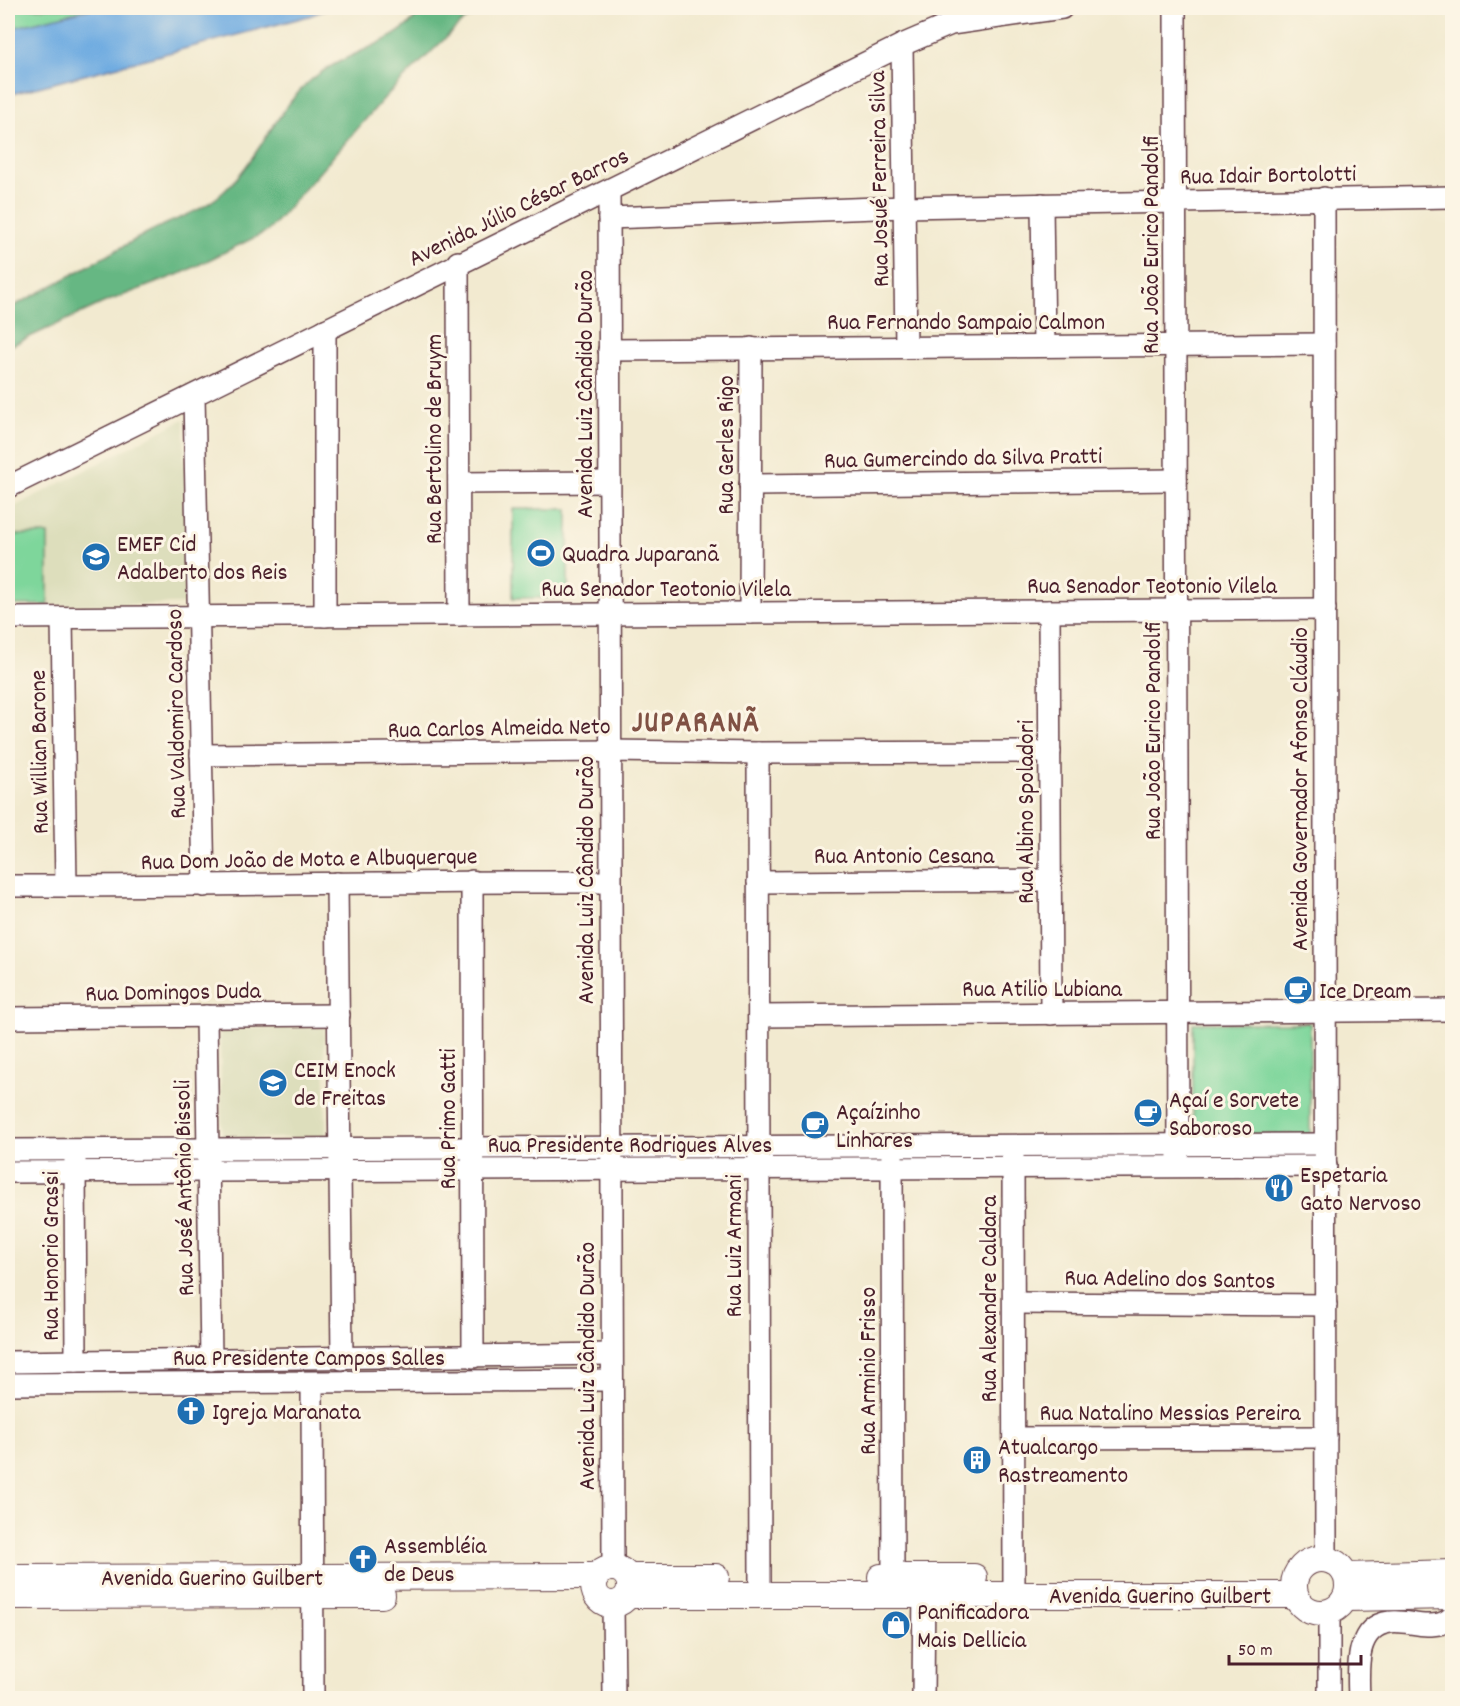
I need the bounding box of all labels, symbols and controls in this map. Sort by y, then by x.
street label: Rua Josué Ferreira Silva [862,70,900,287]
street label: Rua João Eurico Pandolfi [1136,136,1170,354]
street label: Avenida Júlio César Barros [403,140,635,277]
street label: Rua Idair Bortolotti [1180,158,1357,196]
street label: Avenida Luiz Cândido Durão [570,270,604,518]
street label: Rua Fernando Sampaio Calmon [827,307,1105,341]
street label: Rua Bertolino de Bruym [419,334,453,544]
street label: Rua Gerles Rigo [711,375,745,515]
street label: Rua Gumercindo da Silva Pratti [824,441,1103,479]
place label: EMEF Cid Adalberto dos Reis [117,529,288,591]
sports icon: Quadra Juparanã [525,537,557,569]
place label: Quadra Juparanã [562,539,719,573]
school or university icon: EMEF Cid Adalberto dos Reis [80,541,112,573]
street label: Rua Senador Teotonio Vilela [1027,571,1278,605]
street label: Rua Senador Teotonio Vilela [541,574,792,608]
street label: Rua Valdomiro Cardoso [159,609,197,819]
street label: Rua João Eurico Pandolfi [1138,622,1172,840]
street label: Avenida Governador Afonso Cláudio [1285,627,1319,951]
street label: Rua Willian Barone [23,669,59,834]
district label: JUPARANÃ [632,704,760,747]
street label: Rua Carlos Almeida Neto [387,711,611,749]
street label: Rua Albino Spoladori [1011,720,1045,904]
street label: Avenida Luiz Cândido Durão [571,756,605,1004]
street label: Rua Dom João de Mota e Albuquerque [140,841,478,881]
street label: Rua Antonio Cesana [814,841,995,875]
street label: Rua Atilio Lubiana [962,974,1123,1008]
cafe icon: Ice Dream [1282,974,1314,1006]
street label: Rua Domingos Duda [85,975,262,1013]
place label: Ice Dream [1319,976,1412,1010]
street label: Rua Primo Gatti [433,1048,467,1190]
place label: CEIM Enock de Freitas [294,1055,396,1117]
school or university icon: CEIM Enock de Freitas [257,1067,289,1099]
street label: Rua José Antônio Bissoli [167,1080,205,1296]
place label: Açaí e Sorvete Saboroso [1169,1085,1299,1147]
place label: Açaízinho Linhares [836,1097,921,1159]
cafe icon: Açaí e Sorvete Saboroso [1132,1097,1164,1129]
cafe icon: Açaízinho Linhares [799,1109,831,1141]
street label: Rua Presidente Rodrigues Alves [488,1130,772,1164]
place label: Espetaria Gato Nervoso [1300,1160,1421,1222]
street label: Rua Honorio Grassi [36,1171,70,1341]
restaurant icon: Espetaria Gato Nervoso [1263,1172,1295,1204]
street label: Rua Luiz Armani [719,1174,753,1318]
street label: Rua Alexandre Caldara [974,1195,1008,1403]
street label: Avenida Luiz Cândido Durão [572,1242,606,1490]
street label: Rua Adelino dos Santos [1064,1262,1276,1300]
street label: Rua Arminio Frisso [853,1287,887,1455]
street label: Rua Presidente Campos Salles [173,1343,445,1377]
church icon: Igreja Maranata [175,1395,207,1427]
place label: Igreja Maranata [212,1397,361,1431]
street label: Rua Natalino Messias Pereira [1040,1398,1301,1432]
place label: Atualcargo Rastreamento [998,1432,1128,1494]
building icon: Atualcargo Rastreamento [961,1444,993,1476]
place label: Assembléia de Deus [384,1531,487,1593]
church icon: Assembléia de Deus [347,1543,379,1575]
street label: Avenida Guerino Guilbert [101,1563,323,1597]
street label: Avenida Guerino Guilbert [1049,1581,1271,1615]
place label: Panificadora Mais Dellicia [917,1597,1029,1659]
shop icon: Panificadora Mais Dellicia [880,1609,912,1641]
scale bar [1229,1628,1361,1666]
text: 50 m [1238,1639,1273,1664]

